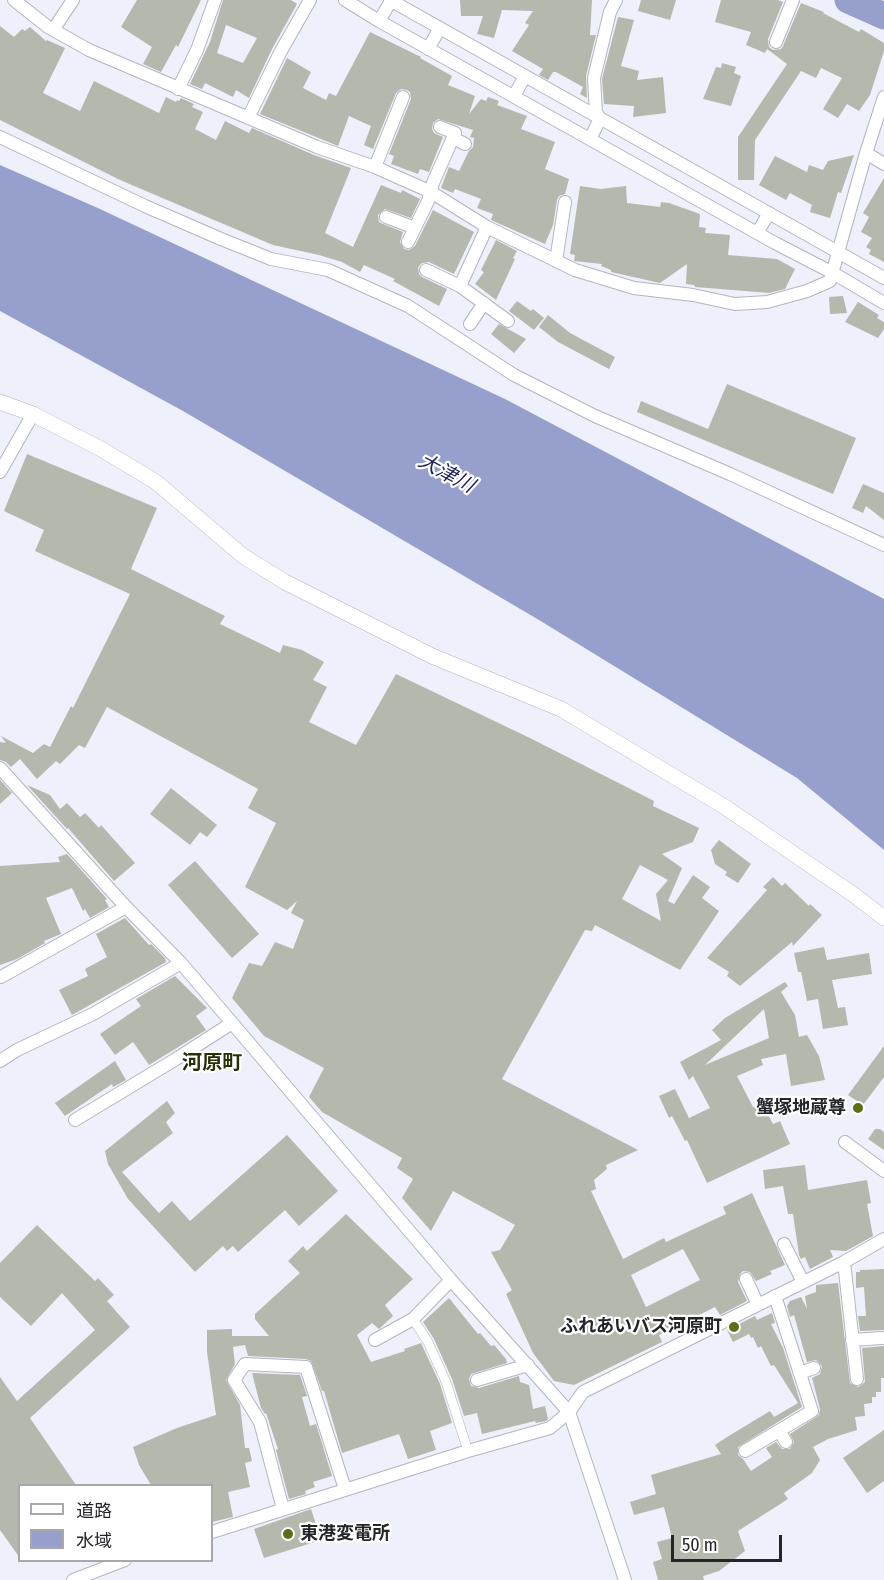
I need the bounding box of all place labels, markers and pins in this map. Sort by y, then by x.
place label: 蟹塚地蔵尊 [756,1097,846,1119]
marker: 蟹塚地蔵尊 [851,1101,865,1115]
place label: ふれあいバス河原町 [560,1316,722,1338]
marker: ふれあいバス河原町 [727,1320,741,1334]
place label: 東港変電所 [300,1523,390,1545]
marker: 東港変電所 [281,1527,295,1541]

